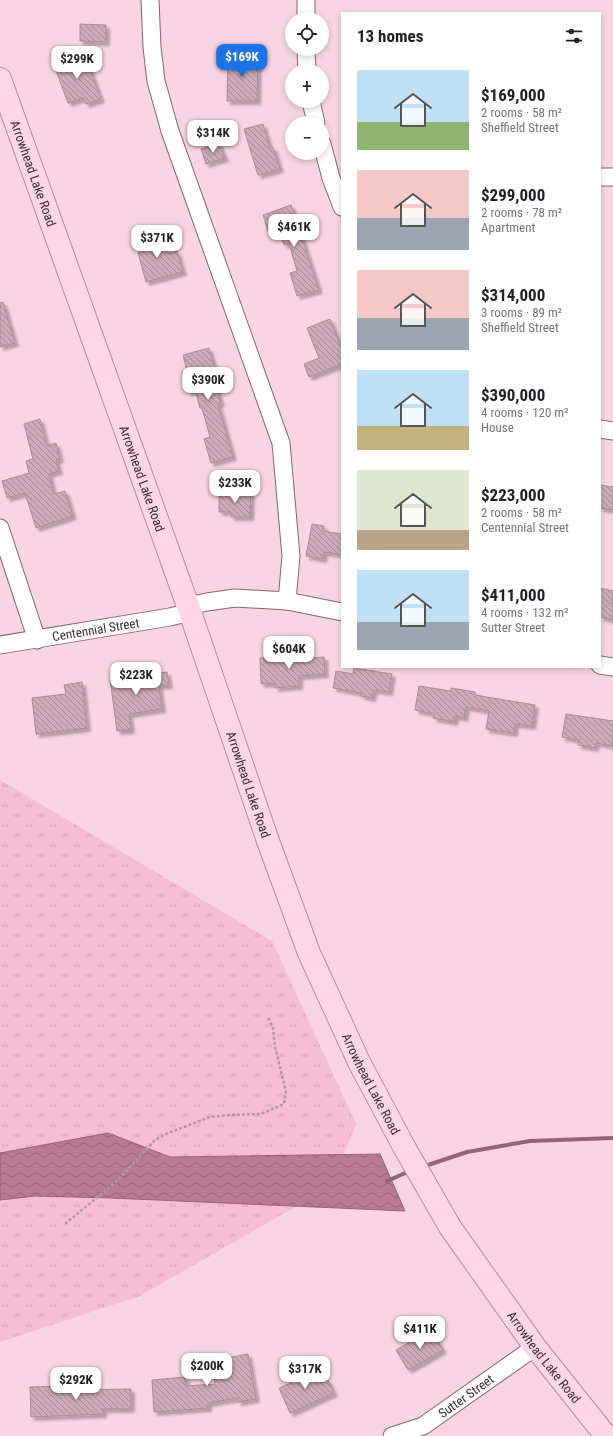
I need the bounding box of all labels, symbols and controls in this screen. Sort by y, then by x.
map controls [285,12,329,160]
button: locate [285,12,329,56]
icon: filters [563,25,585,47]
text: 13 homes [357,26,423,46]
pin: $169K [214,44,270,78]
pin: $299K [49,46,105,80]
text: $169K [225,49,259,64]
text: $299K [60,51,94,66]
button: + [285,64,329,108]
text: $169,000 [481,85,545,105]
icon: home [389,86,437,134]
text: 2 rooms · 58 m² [481,105,562,120]
button: − [285,116,329,160]
street label: Arrowhead Lake Road [7,118,59,228]
pin: $314K [185,120,241,154]
text: Sheffield Street [481,120,559,135]
text: $314K [196,125,230,140]
text: $299,000 [481,185,545,205]
icon: home [389,186,437,234]
text: 2 rooms · 78 m² [481,205,562,220]
pin: $461K [266,214,322,248]
text: $461K [277,219,311,234]
text: Apartment [481,220,535,235]
pin: $371K [129,225,185,259]
text: $371K [140,230,174,245]
text: $314,000 [481,285,545,305]
icon: home [389,286,437,334]
text: 3 rooms · 89 m² [481,305,562,320]
text: Sheffield Street [481,320,559,335]
pin: $390K [180,367,236,401]
text: $390K [191,372,225,387]
text: $390,000 [481,385,545,405]
icon: home [389,386,437,434]
text: 4 rooms · 120 m² [481,405,568,420]
text: House [481,420,514,435]
street label: Arrowhead Lake Road [116,423,168,534]
pin: $233K [207,470,263,504]
text: $233K [218,475,252,490]
text: $223,000 [481,485,545,505]
icon: home [389,486,437,534]
text: 2 rooms · 58 m² [481,505,562,520]
text: Centennial Street [481,520,569,535]
text: $411,000 [481,585,545,605]
icon: home [389,586,437,634]
text: 4 rooms · 132 m² [481,605,568,620]
street label: Centennial Street [51,615,141,644]
text: Sutter Street [481,620,545,635]
pin: $604K [261,636,317,670]
text: $604K [272,641,306,656]
pin: $223K [108,662,164,696]
text: $223K [119,667,153,682]
street label: Arrowhead Lake Road [223,729,273,840]
street label: Arrowhead Lake Road [339,1031,403,1137]
street label: Arrowhead Lake Road [504,1308,584,1406]
pin: $411K [392,1316,448,1350]
text: $411K [403,1321,437,1336]
pin: $200K [179,1353,235,1387]
pin: $317K [277,1356,333,1390]
text: $200K [190,1358,224,1373]
text: $317K [288,1361,322,1376]
pin: $292K [48,1367,104,1401]
street label: Sutter Street [436,1371,497,1421]
text: $292K [59,1372,93,1387]

